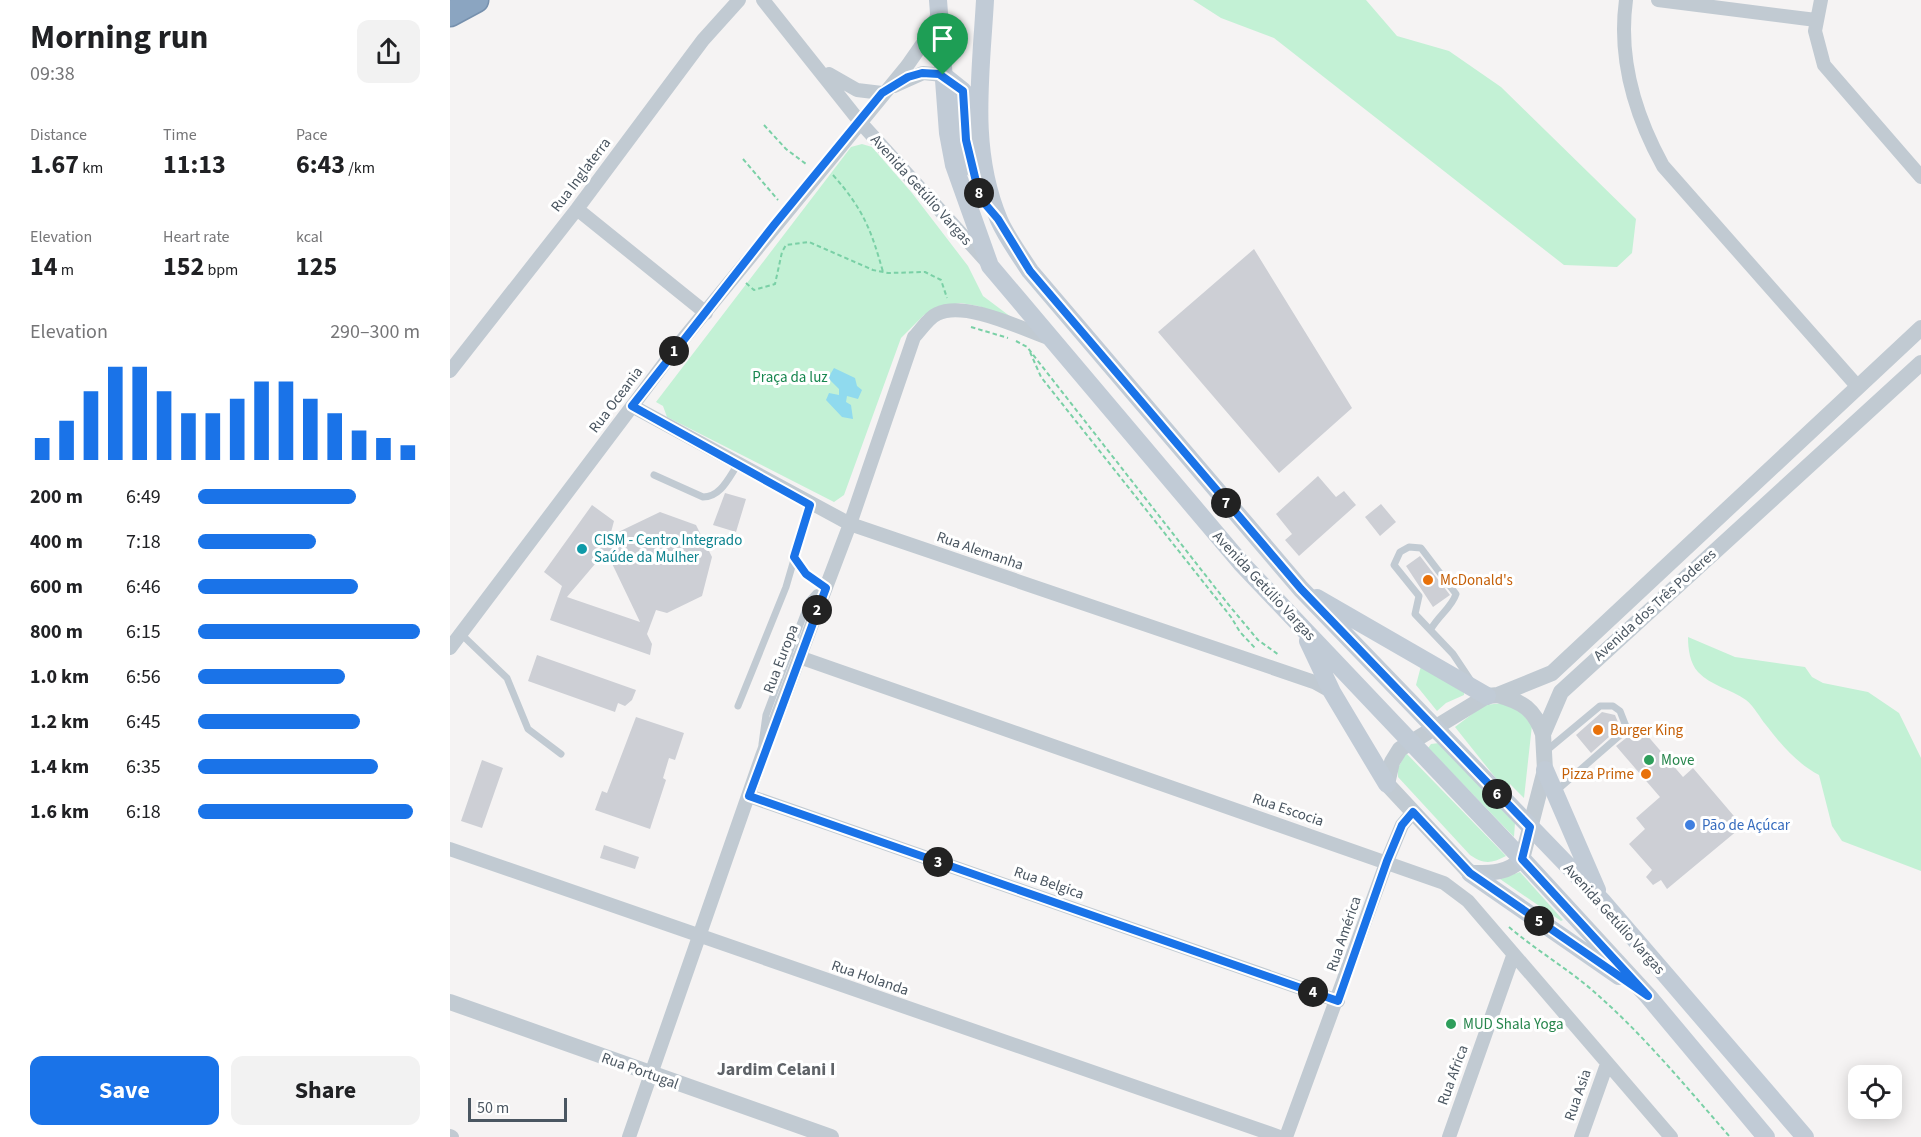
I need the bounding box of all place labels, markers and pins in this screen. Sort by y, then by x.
pin [917,13,968,75]
pin: 8 [964,178,994,208]
pin: 1 [659,336,689,366]
pin: 7 [1211,488,1241,518]
place label: CISM - Centro Integrado Saúde da Mulher [594,530,742,568]
marker: CISM - Centro Integrado Saúde da Mulher [575,542,589,556]
place label: McDonald's [1440,570,1513,591]
marker: McDonald's [1421,573,1435,587]
pin: 2 [802,595,832,625]
place label: Burger King [1610,720,1684,741]
marker: Burger King [1591,723,1605,737]
place label: Move [1661,750,1694,771]
marker: Move [1642,753,1656,767]
place label: Pizza Prime [1562,764,1634,785]
marker: Pizza Prime [1639,767,1653,781]
pin: 6 [1482,779,1512,809]
place label: Pão de Açúcar [1702,815,1791,836]
marker: Pão de Açúcar [1683,818,1697,832]
pin: 3 [923,847,953,877]
pin: 5 [1524,906,1554,936]
pin: 4 [1298,977,1328,1007]
place label: MUD Shala Yoga [1463,1014,1563,1035]
marker: MUD Shala Yoga [1444,1017,1458,1031]

